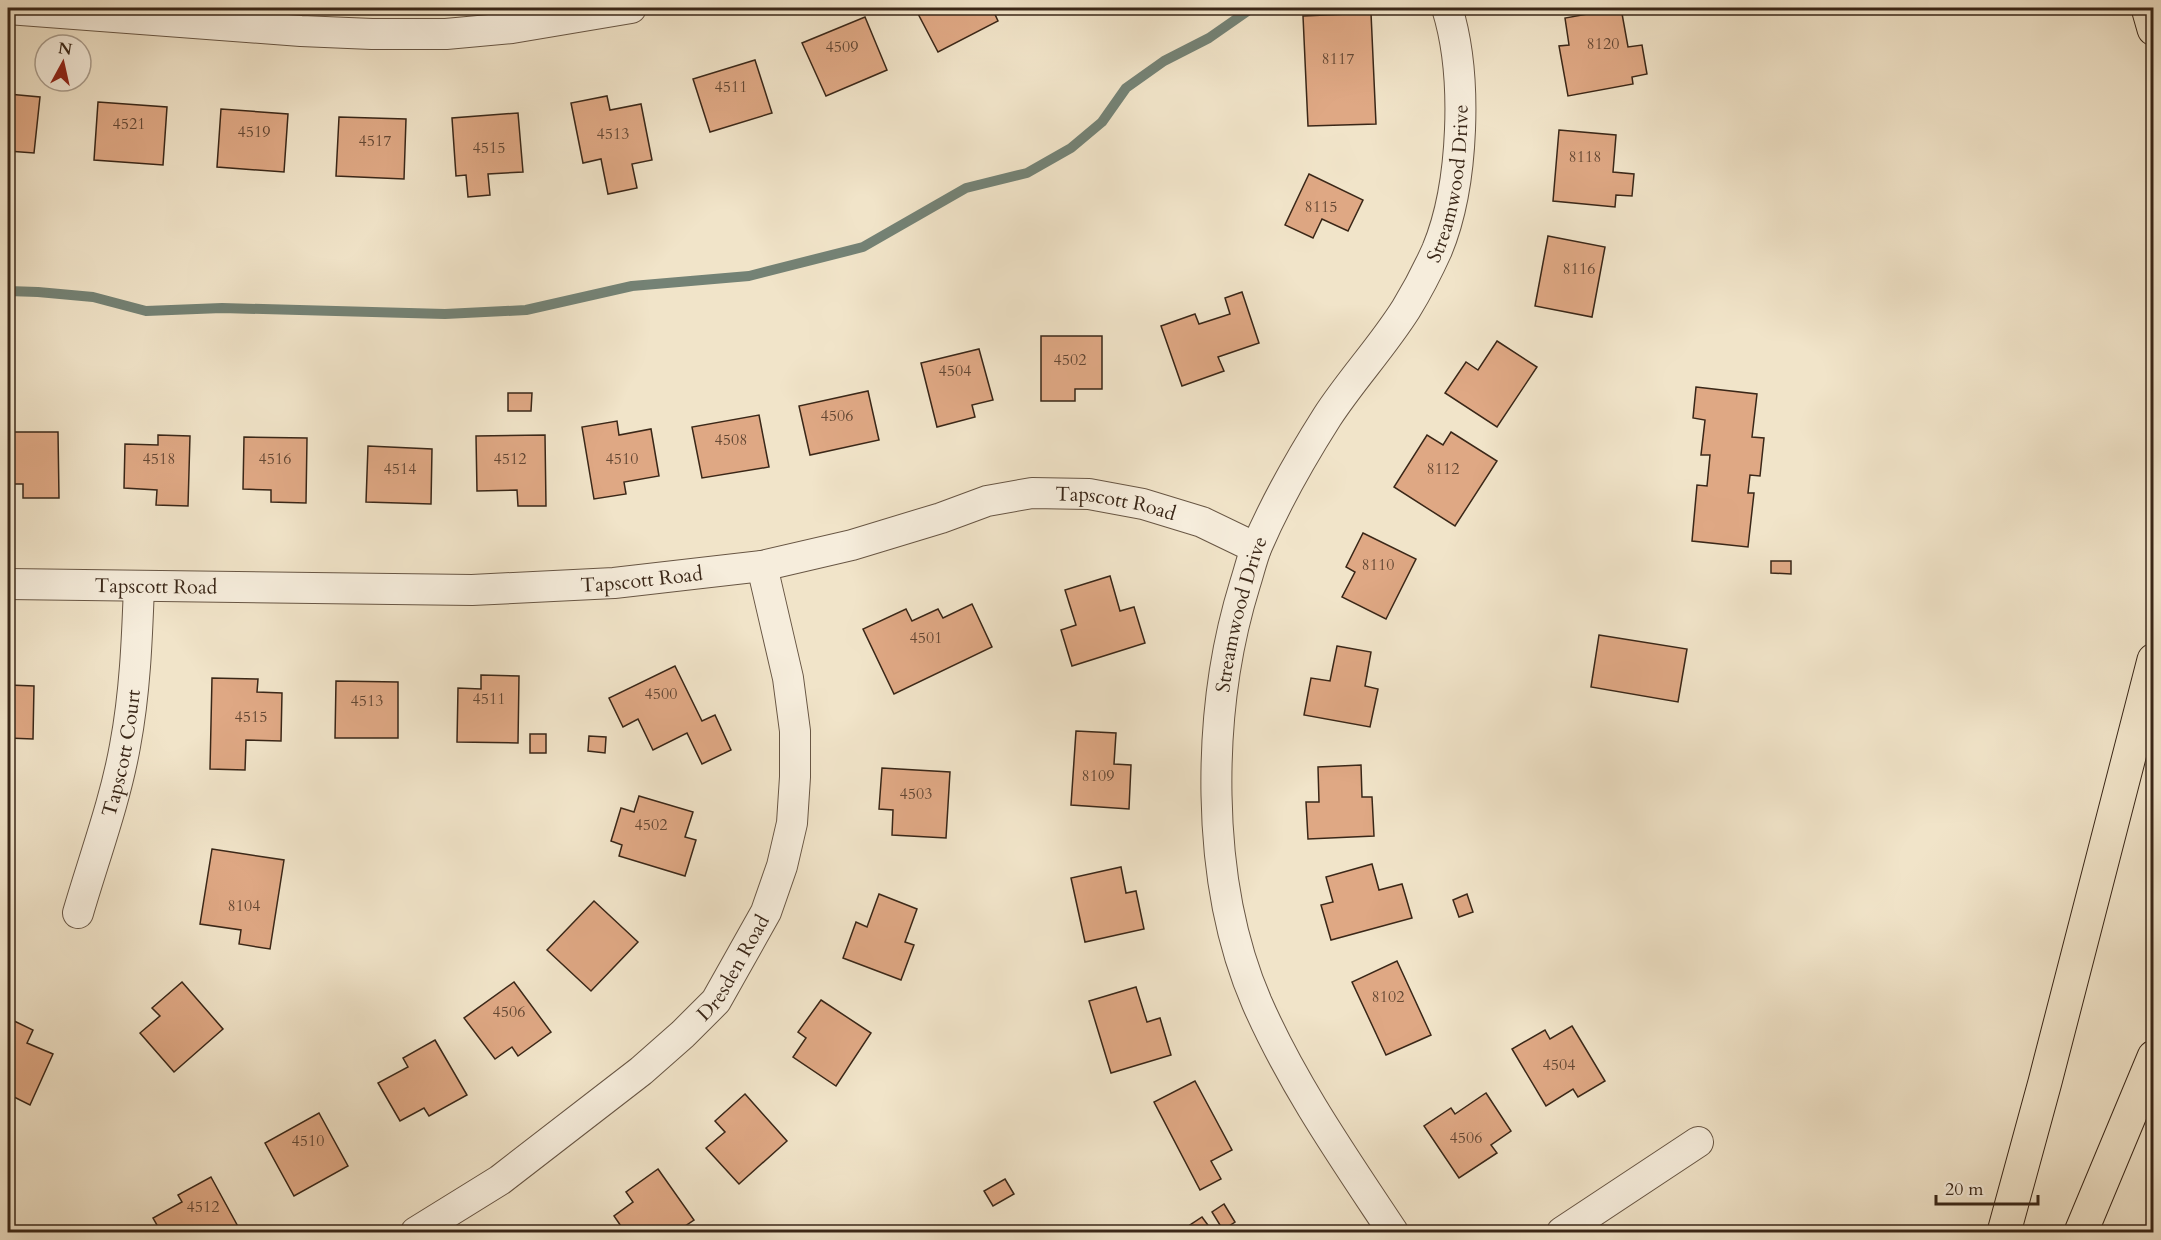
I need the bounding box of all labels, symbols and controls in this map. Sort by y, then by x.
north arrow [33,33,93,93]
house number: 8120 [1587,33,1619,55]
house number: 4509 [826,36,858,58]
text: N [57,37,73,61]
house number: 8117 [1322,48,1354,70]
house number: 4511 [715,76,747,98]
street label: Streamwood Drive [1420,104,1474,267]
house number: 4521 [113,113,145,135]
house number: 4519 [238,121,270,143]
house number: 4513 [597,123,629,145]
house number: 4517 [359,130,391,152]
house number: 4515 [473,137,505,159]
house number: 8118 [1569,146,1601,168]
house number: 8115 [1305,196,1337,218]
house number: 8116 [1563,258,1595,280]
house number: 4502 [1054,349,1086,371]
house number: 4504 [939,360,971,382]
house number: 4506 [821,405,853,427]
house number: 4508 [715,429,747,451]
house number: 4518 [143,448,175,470]
house number: 4516 [259,448,291,470]
house number: 4512 [494,448,526,470]
house number: 4510 [606,448,638,470]
house number: 4514 [384,458,416,480]
house number: 8112 [1427,458,1459,480]
street label: Tapscott Road [1055,480,1180,527]
street label: Streamwood Drive [1209,532,1273,694]
house number: 8110 [1362,554,1394,576]
street label: Tapscott Road [580,559,704,598]
street label: Tapscott Road [94,572,218,600]
house number: 4501 [910,627,942,649]
house number: 4500 [645,683,677,705]
street label: Tapscott Court [95,687,146,820]
house number: 4511 [473,688,505,710]
house number: 4513 [351,690,383,712]
house number: 4515 [235,706,267,728]
house number: 8109 [1082,765,1114,787]
house number: 4503 [900,783,932,805]
house number: 4502 [635,814,667,836]
house number: 8104 [228,895,260,917]
street label: Dresden Road [690,909,776,1027]
house number: 8102 [1372,986,1404,1008]
house number: 4506 [493,1001,525,1023]
house number: 4504 [1543,1054,1575,1076]
house number: 4506 [1450,1127,1482,1149]
house number: 4510 [292,1130,324,1152]
scale bar [1936,1168,2038,1206]
text: 20 m [1945,1177,1984,1202]
house number: 4512 [187,1196,219,1218]

